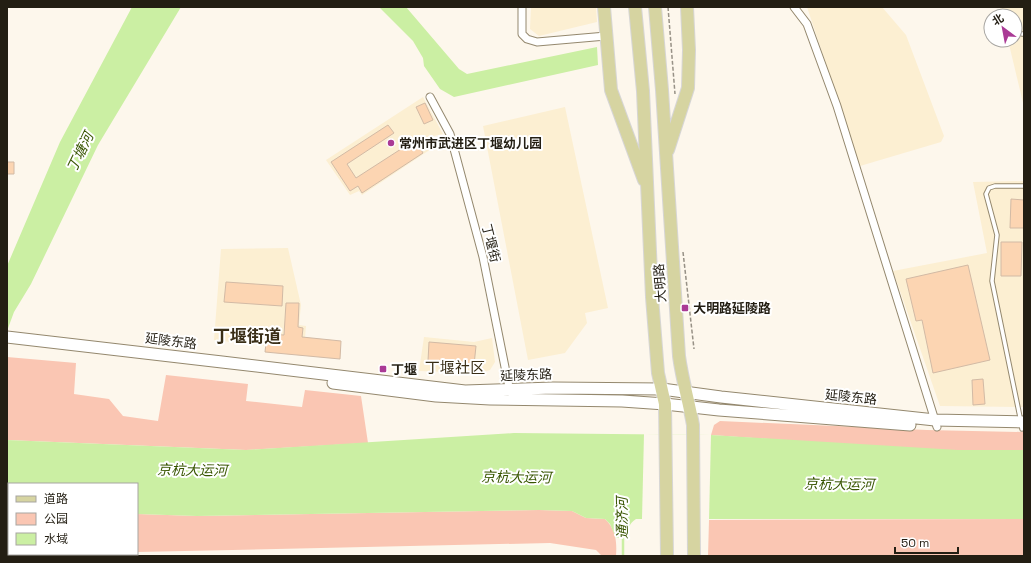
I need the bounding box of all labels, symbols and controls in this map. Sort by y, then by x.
north arrow [983,8,1023,48]
text: 北 [989,11,1006,28]
water label: 丁塘河 [63,126,99,175]
place label: 常州市武进区丁堰幼儿园 [399,135,542,152]
marker: 常州市武进区丁堰幼儿园 [386,138,396,148]
street label: 丁堰街 [478,222,504,264]
street label: 大明路 [650,263,670,303]
place label: 大明路延陵路 [693,300,771,317]
marker: 大明路延陵路 [680,303,690,313]
district label: 丁堰街道 [213,325,281,347]
street label: 延陵东路 [144,329,198,353]
district label: 丁堰社区 [425,358,485,377]
place label: 丁堰 [391,361,417,378]
marker: 丁堰 [378,364,388,374]
street label: 延陵东路 [500,366,552,384]
street label: 延陵东路 [824,386,878,408]
water label: 京杭大运河 [157,460,230,480]
water label: 京杭大运河 [481,467,554,487]
water label: 京杭大运河 [804,474,877,494]
legend [8,483,138,555]
text: 道路 [44,491,68,507]
water label: 通济河 [613,494,631,539]
text: 公园 [44,511,68,527]
scale bar [895,529,958,555]
text: 水域 [44,531,68,547]
text: 50 m [901,535,929,551]

